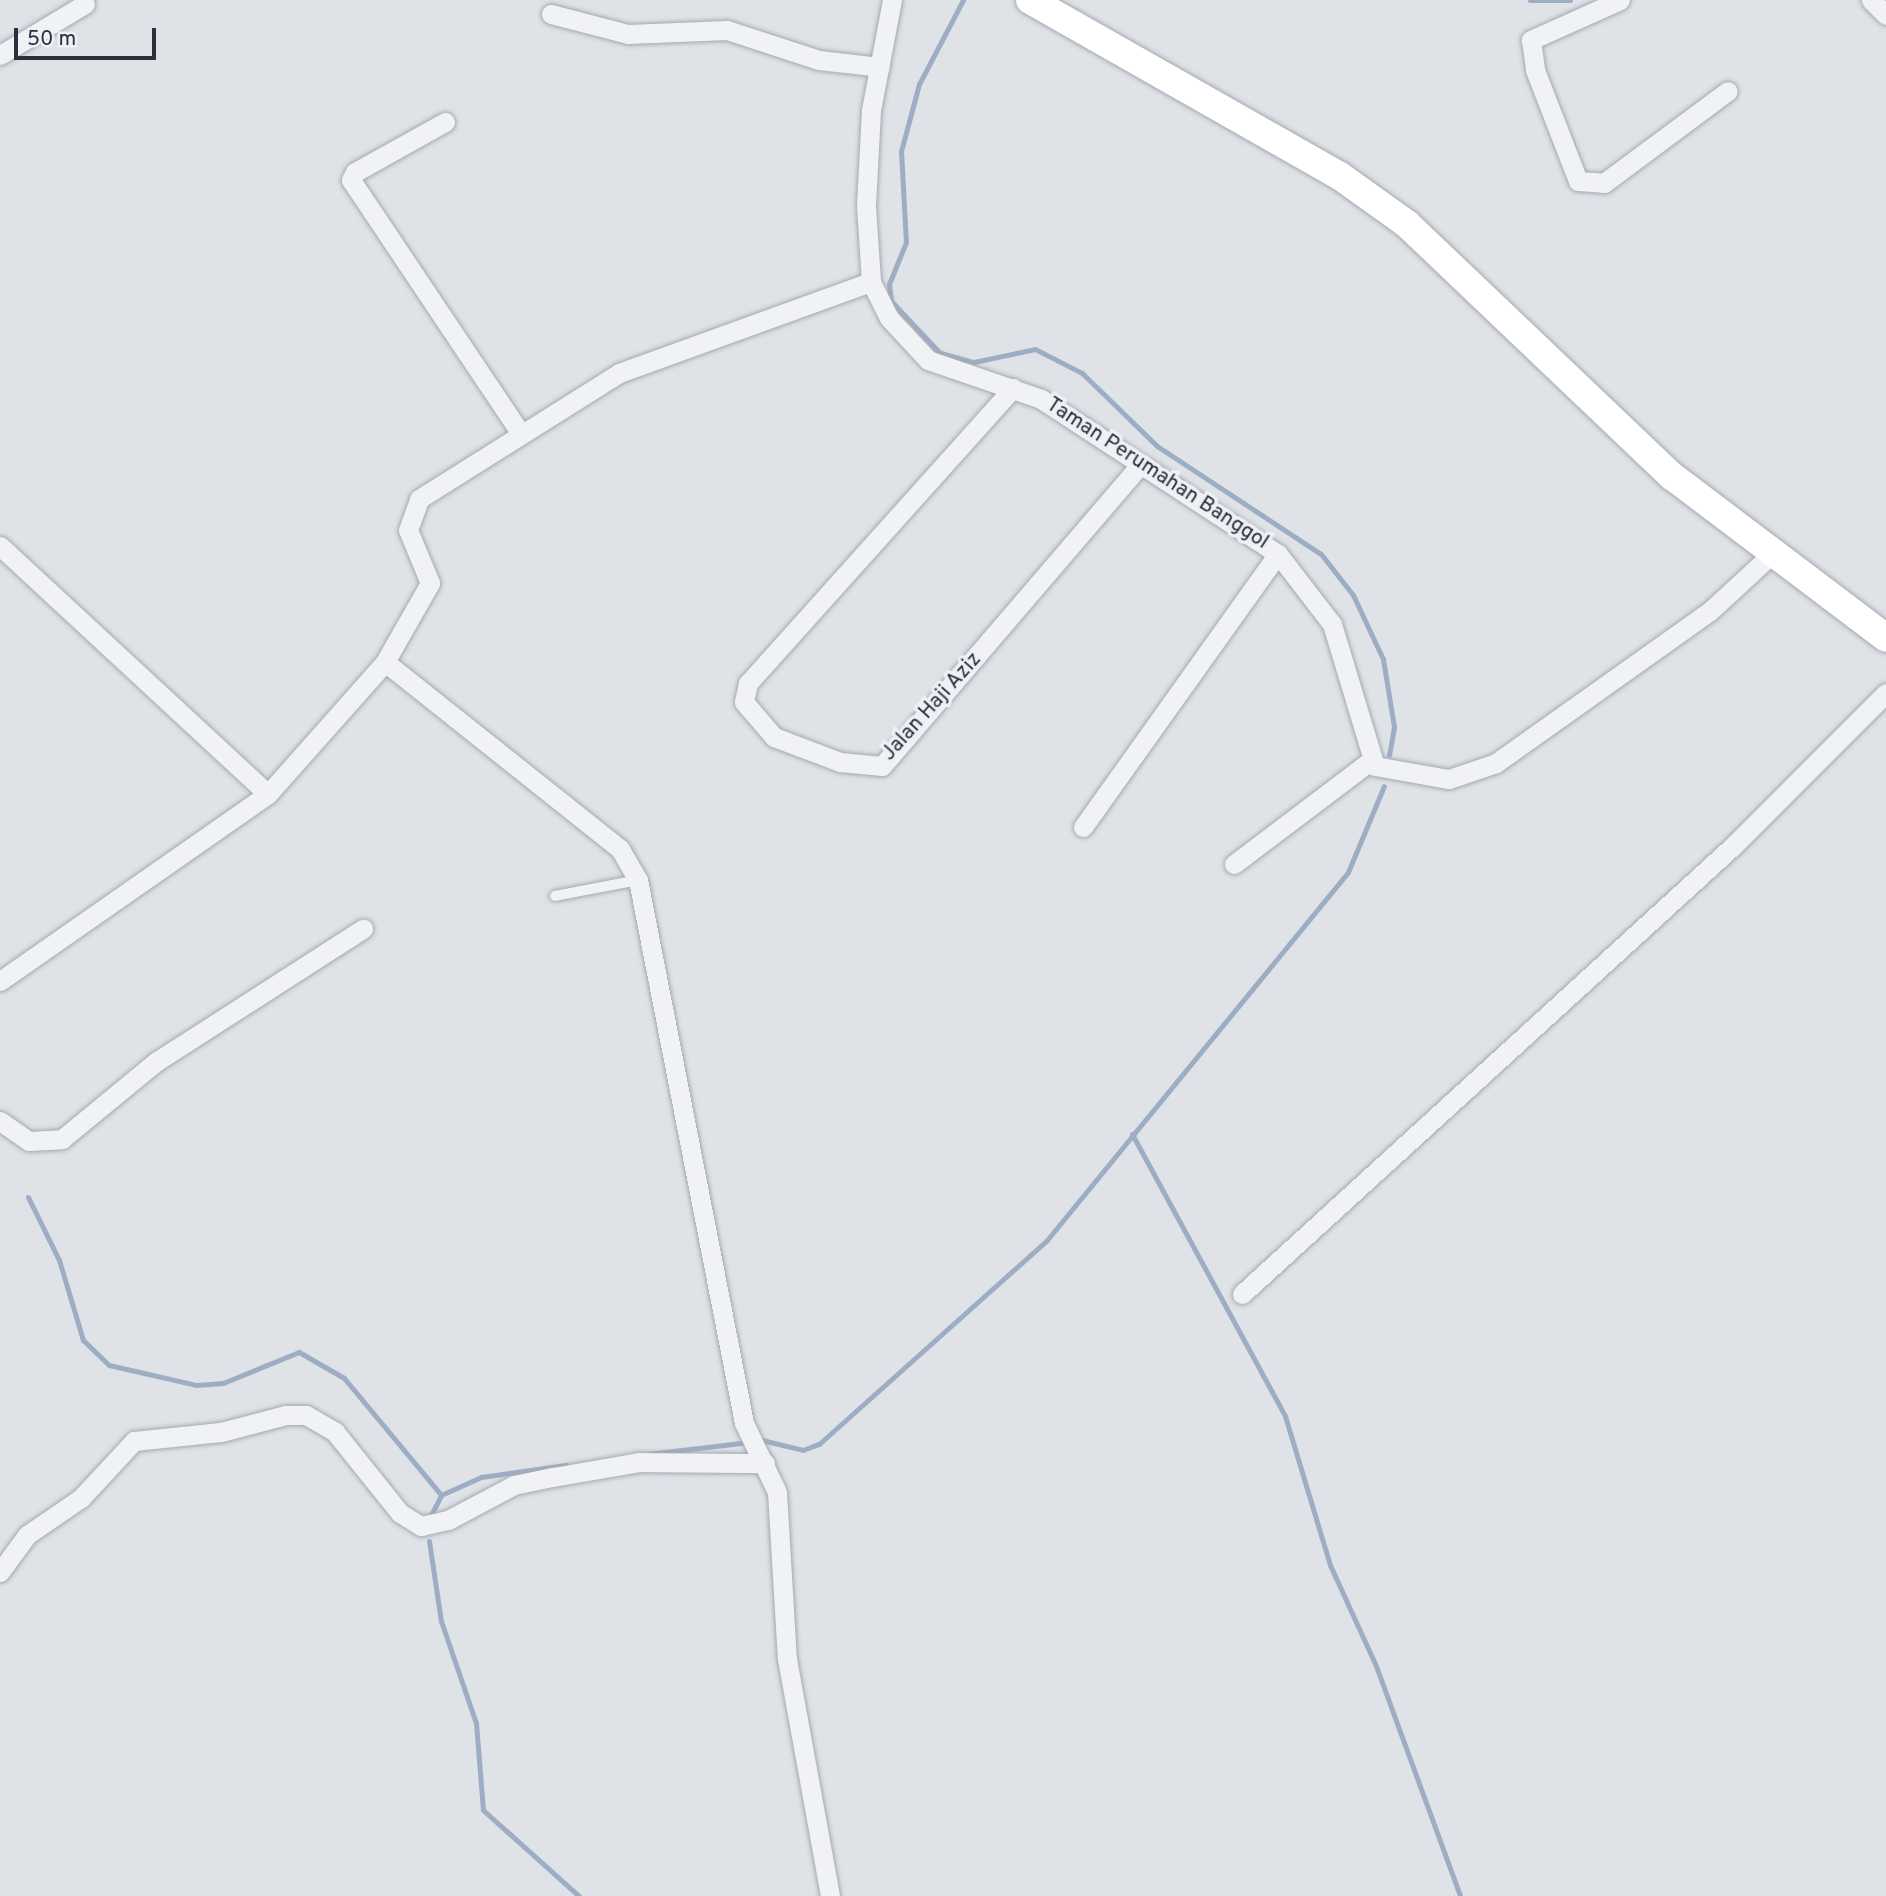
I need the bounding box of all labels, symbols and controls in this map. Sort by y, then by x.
scale bar [18,14,159,58]
text: 50 m [27,26,76,53]
street label: Taman Perumahan Banggol [1041,393,1273,555]
street label: Jalan Haji Aziz [876,647,988,767]

